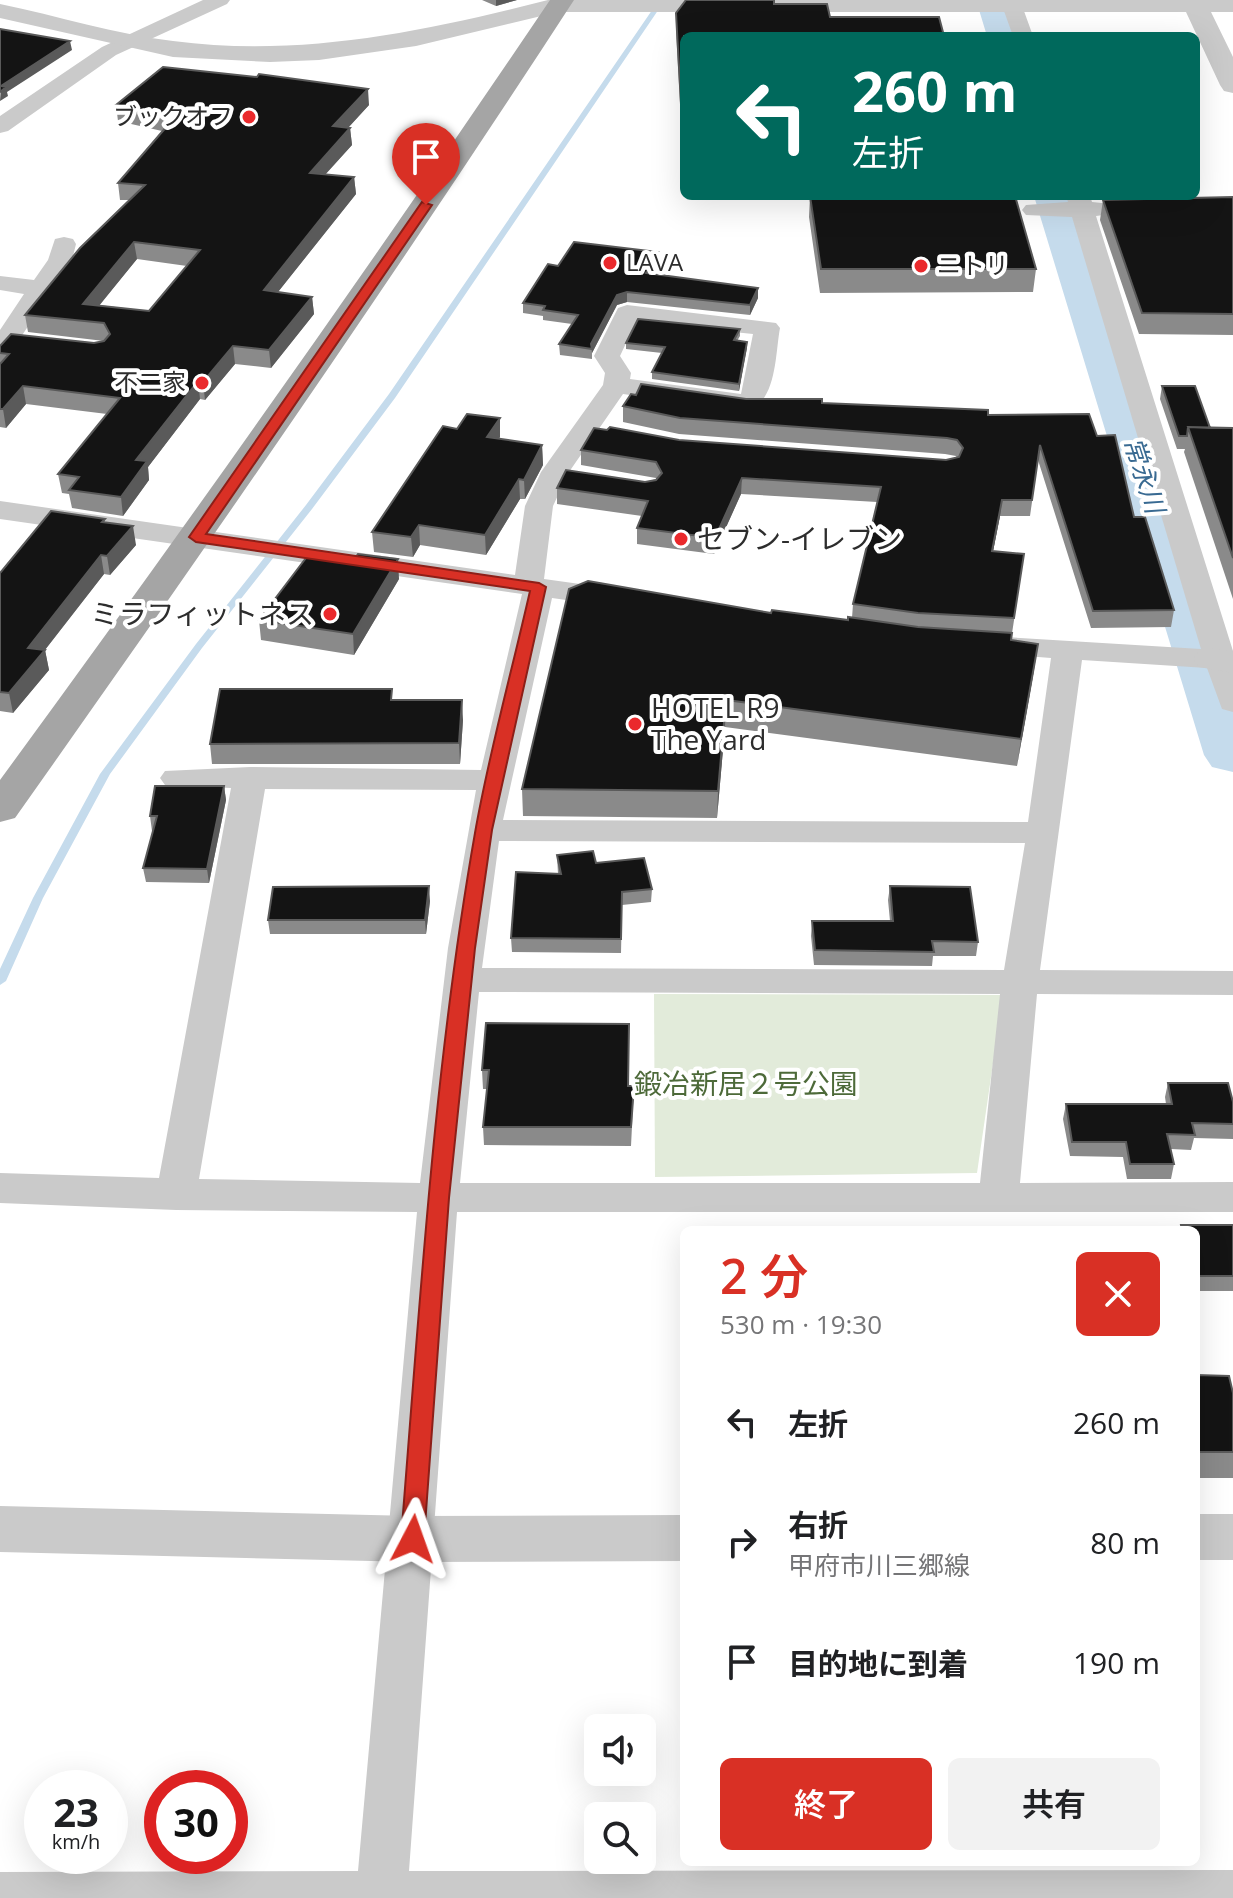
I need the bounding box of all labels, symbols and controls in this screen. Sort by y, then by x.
text: 260 m [852,52,1018,128]
icon: left [720,64,824,168]
place label: ブックオフ [113,99,233,132]
marker: ブックオフ [240,108,258,126]
pin [392,123,460,205]
text: 左折 [852,128,924,177]
icon: arrive [404,135,448,179]
place label: LAVA [626,245,684,278]
place label: ニトリ [937,248,1009,281]
marker: LAVA [601,254,619,272]
marker: ニトリ [912,257,930,275]
place label: 不二家 [114,365,186,398]
marker: 不二家 [193,374,211,392]
water label: 常永川 [1116,432,1175,520]
place label: セブン-イレブン [697,519,902,557]
marker: セブン-イレブン [672,530,690,548]
place label: ミラフィットネス [91,594,314,632]
marker: ミラフィットネス [321,605,339,623]
place label: HOTEL R9 The Yard [651,688,780,758]
marker: HOTEL R9 The Yard [626,715,644,733]
park label: 鍛冶新居２号公園 [634,1064,858,1102]
text: 2 分 [720,1243,808,1308]
button: close [1076,1252,1160,1336]
text: 530 m · 19:30 [720,1306,882,1342]
icon: left [720,1400,764,1444]
text: 260 m [1073,1402,1160,1443]
text: 左折 [788,1403,848,1444]
position arrow [371,1497,455,1581]
text: 右折 [788,1504,848,1545]
icon: right [720,1520,764,1564]
text: 80 m [1090,1522,1160,1563]
text: 甲府市川三郷線 [788,1547,970,1583]
icon: arrive [720,1640,764,1684]
text: 190 m [1073,1642,1160,1683]
text: 目的地に到着 [788,1643,968,1684]
map controls [584,1714,656,1874]
button: sound [584,1714,656,1786]
button: 終了 [720,1758,932,1850]
button: 共有 [948,1758,1160,1850]
speed limit sign: 30 [144,1770,248,1874]
text: 23 [53,1784,99,1839]
button: search [584,1802,656,1874]
text: km/h [52,1828,100,1855]

